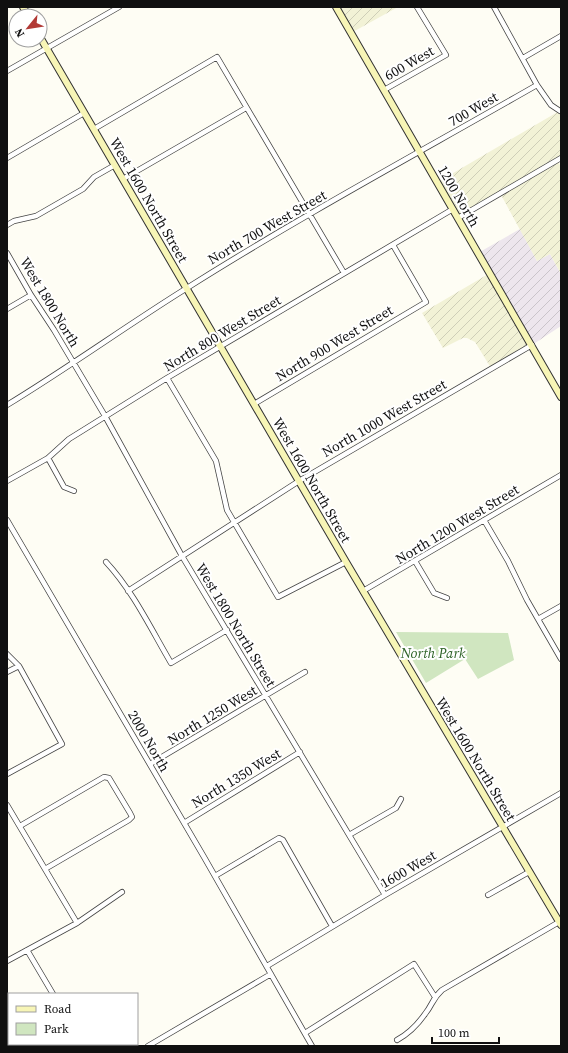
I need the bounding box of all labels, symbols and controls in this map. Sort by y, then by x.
north arrow [8,8,48,48]
text: N [11,26,28,40]
street label: 600 West [381,41,438,85]
street label: 700 West [445,87,502,131]
street label: West 1600 North Street [105,134,193,267]
street label: 1200 North [433,161,485,231]
street label: North 700 West Street [204,185,330,269]
street label: West 1800 North [15,253,85,351]
street label: North 800 West Street [160,290,285,376]
street label: North 900 West Street [272,300,397,386]
street label: North 1000 West Street [318,374,450,462]
street label: West 1600 North Street [268,414,356,547]
street label: North 1200 West Street [392,479,523,569]
street label: West 1800 North Street [191,559,281,691]
park label: North Park [400,643,466,663]
street label: North 1250 West [163,680,261,750]
street label: West 1600 North Street [431,693,521,825]
street label: 2000 North [123,706,175,776]
street label: North 1350 West [187,743,285,813]
street label: 1600 West [377,845,440,893]
legend [8,993,138,1045]
text: Road [44,1001,71,1017]
scale bar [432,1019,499,1045]
text: Park [44,1021,69,1037]
text: 100 m [438,1025,470,1041]

